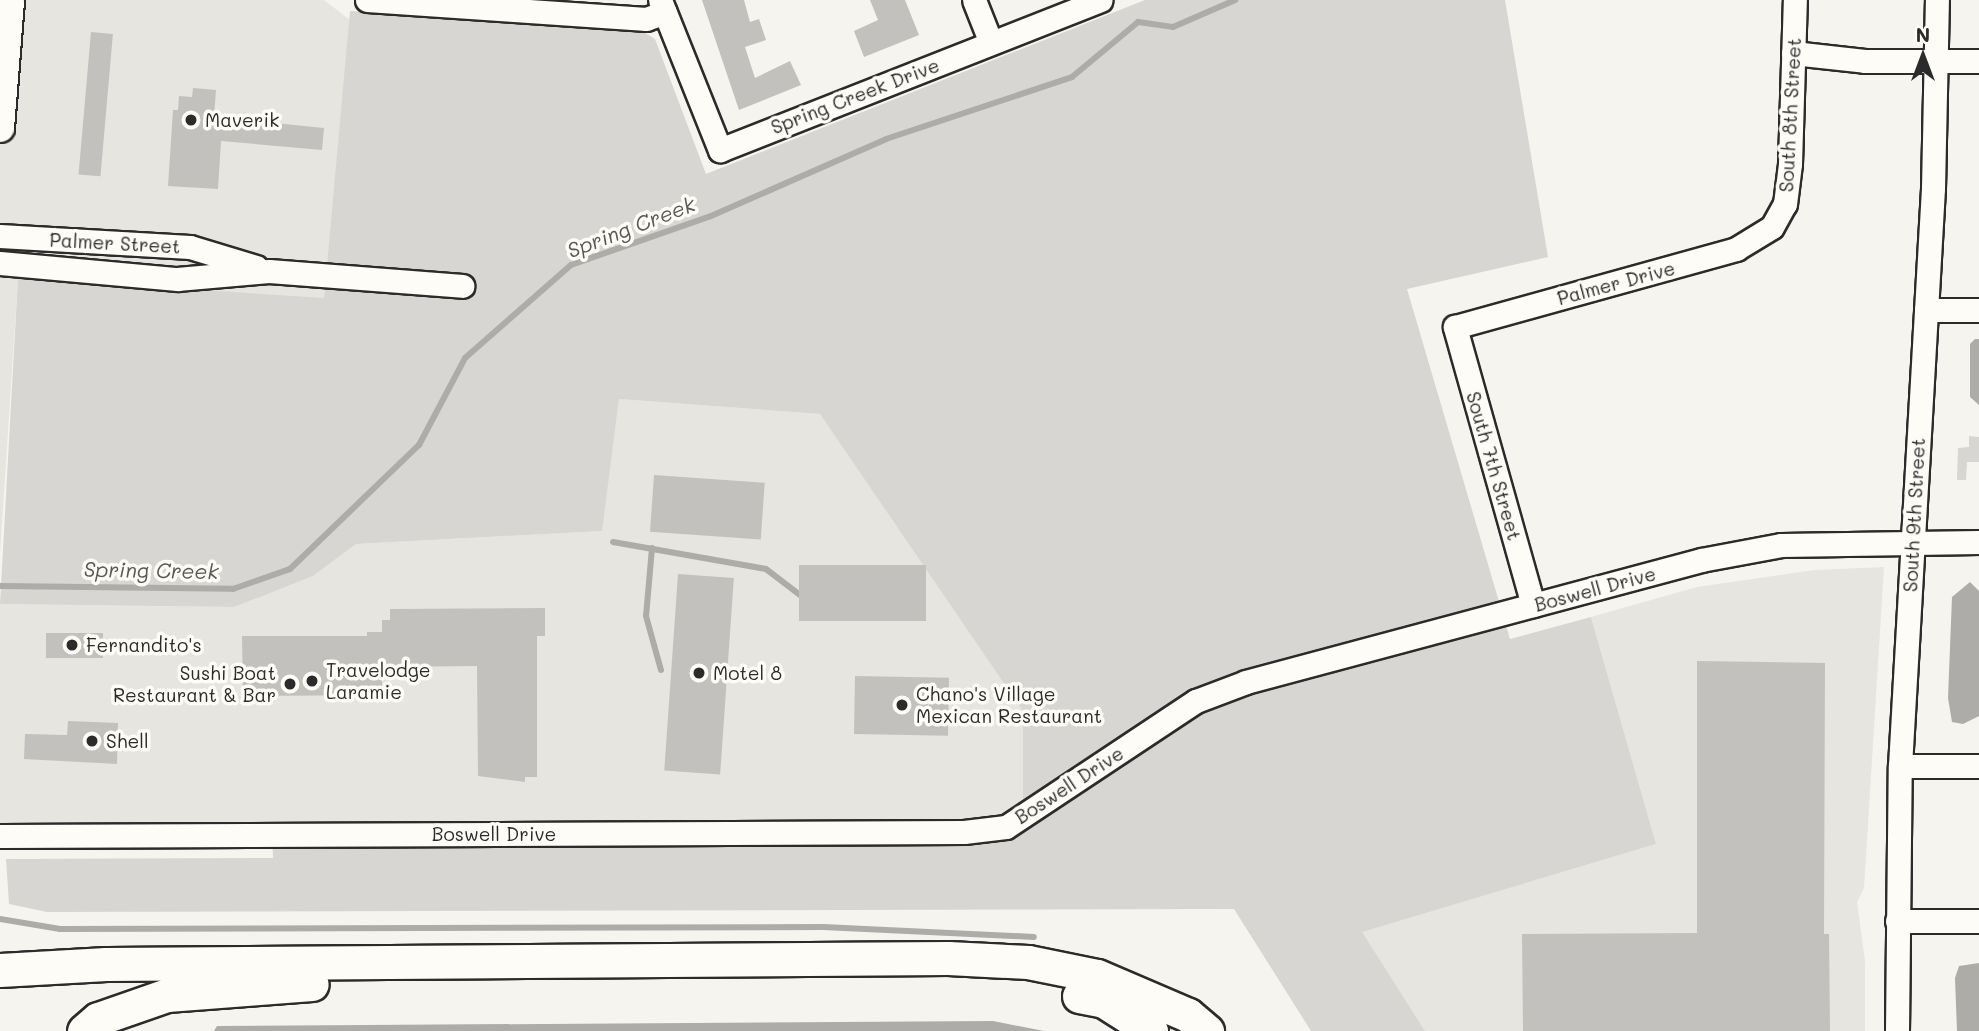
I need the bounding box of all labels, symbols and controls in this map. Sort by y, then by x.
north arrow [1888,21,1958,91]
text: N [1916,22,1930,47]
street label: South 8th Street [1775,37,1805,193]
street label: Spring Creek Drive [768,53,942,139]
place label: Maverik [205,109,279,131]
marker: Maverik [183,112,199,128]
water label: Spring Creek [563,191,699,263]
street label: Palmer Street [49,228,181,258]
street label: Palmer Drive [1555,256,1677,310]
street label: South 7th Street [1462,389,1526,543]
street label: South 9th Street [1899,437,1929,593]
water label: Spring Creek [83,556,219,584]
street label: Boswell Drive [1532,562,1658,616]
place label: Fernandito's [86,634,202,656]
marker: Fernandito's [64,637,80,653]
place label: Travelodge Laramie [326,659,431,703]
place label: Sushi Boat Restaurant & Bar [113,662,276,706]
place label: Motel 8 [713,662,782,684]
marker: Motel 8 [691,665,707,681]
marker: Travelodge Laramie [304,673,320,689]
marker: Sushi Boat Restaurant & Bar [282,676,298,692]
place label: Chano's Village Mexican Restaurant [916,683,1102,727]
marker: Chano's Village Mexican Restaurant [894,697,910,713]
place label: Shell [106,730,149,752]
marker: Shell [84,733,100,749]
street label: Boswell Drive [1011,741,1127,829]
street label: Boswell Drive [432,823,556,845]

